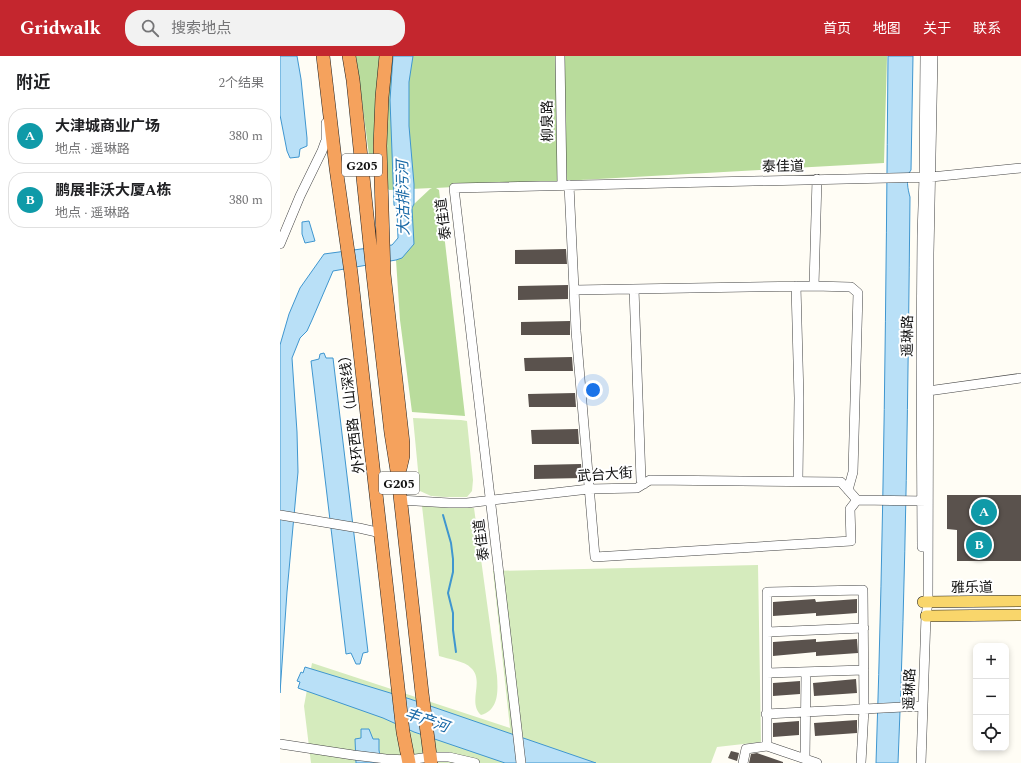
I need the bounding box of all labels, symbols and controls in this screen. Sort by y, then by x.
search box [125,10,405,46]
text: Gridwalk [20,14,101,43]
icon: search [139,17,161,39]
text: 搜索地点 [171,17,231,40]
text: 首页 [823,18,851,39]
text: 地图 [873,18,901,39]
text: 关于 [923,18,951,39]
text: 联系 [973,18,1001,39]
text: 附近 [16,70,50,96]
text: 2个结果 [218,73,264,93]
street label: 柳泉路 [537,100,558,142]
text: 大津城商业广场 [55,115,160,138]
text: A [25,126,35,146]
text: 380 m [229,126,263,146]
text: 地点 · 遥琳路 [55,139,130,159]
road number: G205 [342,154,382,176]
street label: 泰佳道 [762,156,804,177]
water label: 大沽排污河 [391,157,416,236]
text: 鹏展非沃大厦A栋 [55,179,172,202]
text: B [25,190,35,210]
text: 380 m [229,190,263,210]
street label: 泰佳道 [431,197,456,241]
text: 地点 · 遥琳路 [55,203,130,223]
street label: 遥琳路 [897,315,918,357]
street label: 外环西路（山深线） [333,347,370,475]
your location [583,380,603,400]
street label: 武台大街 [576,462,634,487]
road number: G205 [379,472,419,494]
pin: A [971,497,997,527]
street label: 泰佳道 [469,518,494,562]
pin: B [966,530,992,560]
street label: 雅乐道 [951,577,993,598]
map controls [973,643,1009,751]
button: + [973,643,1009,679]
street label: 遥琳路 [898,668,921,710]
button: − [973,679,1009,715]
water label: 丰产河 [402,702,455,740]
button: locate [973,715,1009,751]

